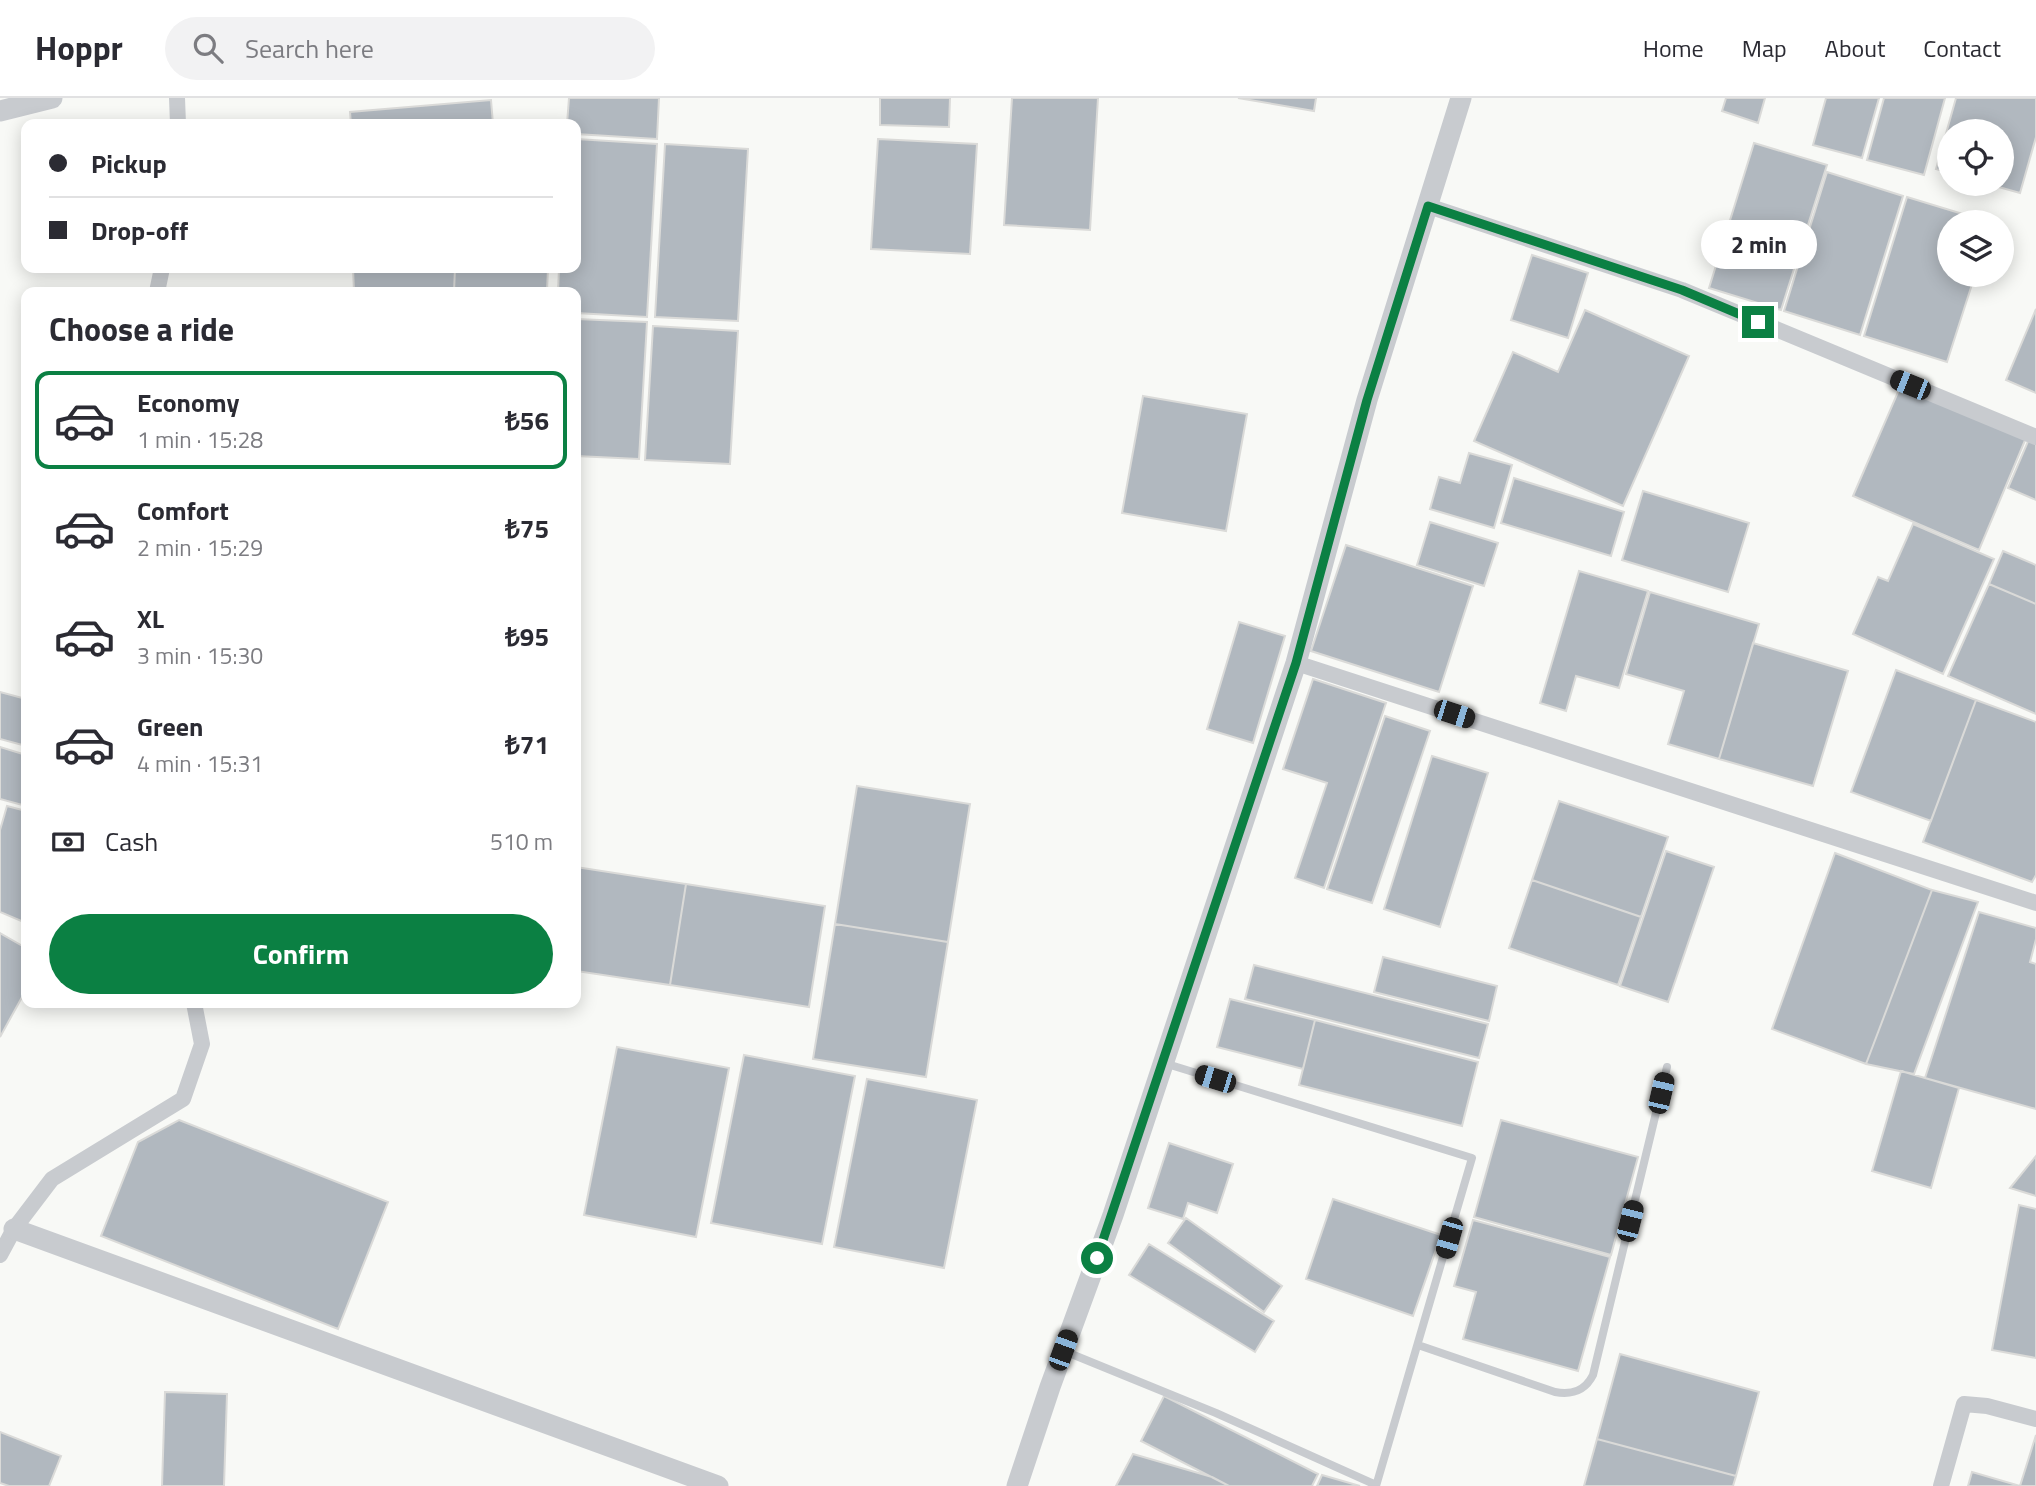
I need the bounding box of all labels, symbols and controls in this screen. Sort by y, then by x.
search box [165,17,655,80]
text: Hoppr [35,23,123,73]
icon: search [189,29,227,67]
text: Search here [245,29,374,68]
text: Home [1643,30,1704,66]
text: Map [1742,30,1787,66]
text: About [1825,30,1885,66]
text: Contact [1923,30,2001,66]
map controls [1937,119,2014,287]
button: locate [1937,119,2014,196]
text: Pickup [91,144,167,183]
button: layers [1937,210,2014,287]
text: Drop-off [91,211,188,250]
callout: 2 min [1700,220,1816,270]
text: 2 min [1731,227,1787,262]
text: Choose a ride [49,305,234,353]
route end [1742,306,1774,338]
car [1887,367,1934,403]
text: Economy [137,383,239,422]
icon: car [53,389,116,452]
text: ₺56 [505,401,549,440]
text: 1 min · 15:28 [137,422,263,457]
text: Comfort [137,491,229,530]
icon: car [53,497,116,560]
text: ₺75 [505,509,549,548]
text: 2 min · 15:29 [137,530,263,565]
text: XL [137,599,164,638]
icon: car [53,605,116,668]
text: ₺95 [505,617,549,656]
text: 3 min · 15:30 [137,638,263,673]
car [1431,698,1478,730]
text: Green [137,707,203,746]
icon: car [53,713,116,776]
text: ₺71 [505,725,549,764]
text: 4 min · 15:31 [137,746,263,781]
text: Cash [105,822,158,861]
icon: cash [49,823,87,861]
text: 510 m [490,824,553,859]
button: Confirm [49,914,553,994]
car [1192,1063,1239,1095]
car [1647,1070,1676,1116]
car [1615,1198,1646,1244]
car [1434,1215,1465,1261]
route start [1081,1242,1113,1274]
car [1046,1327,1081,1373]

